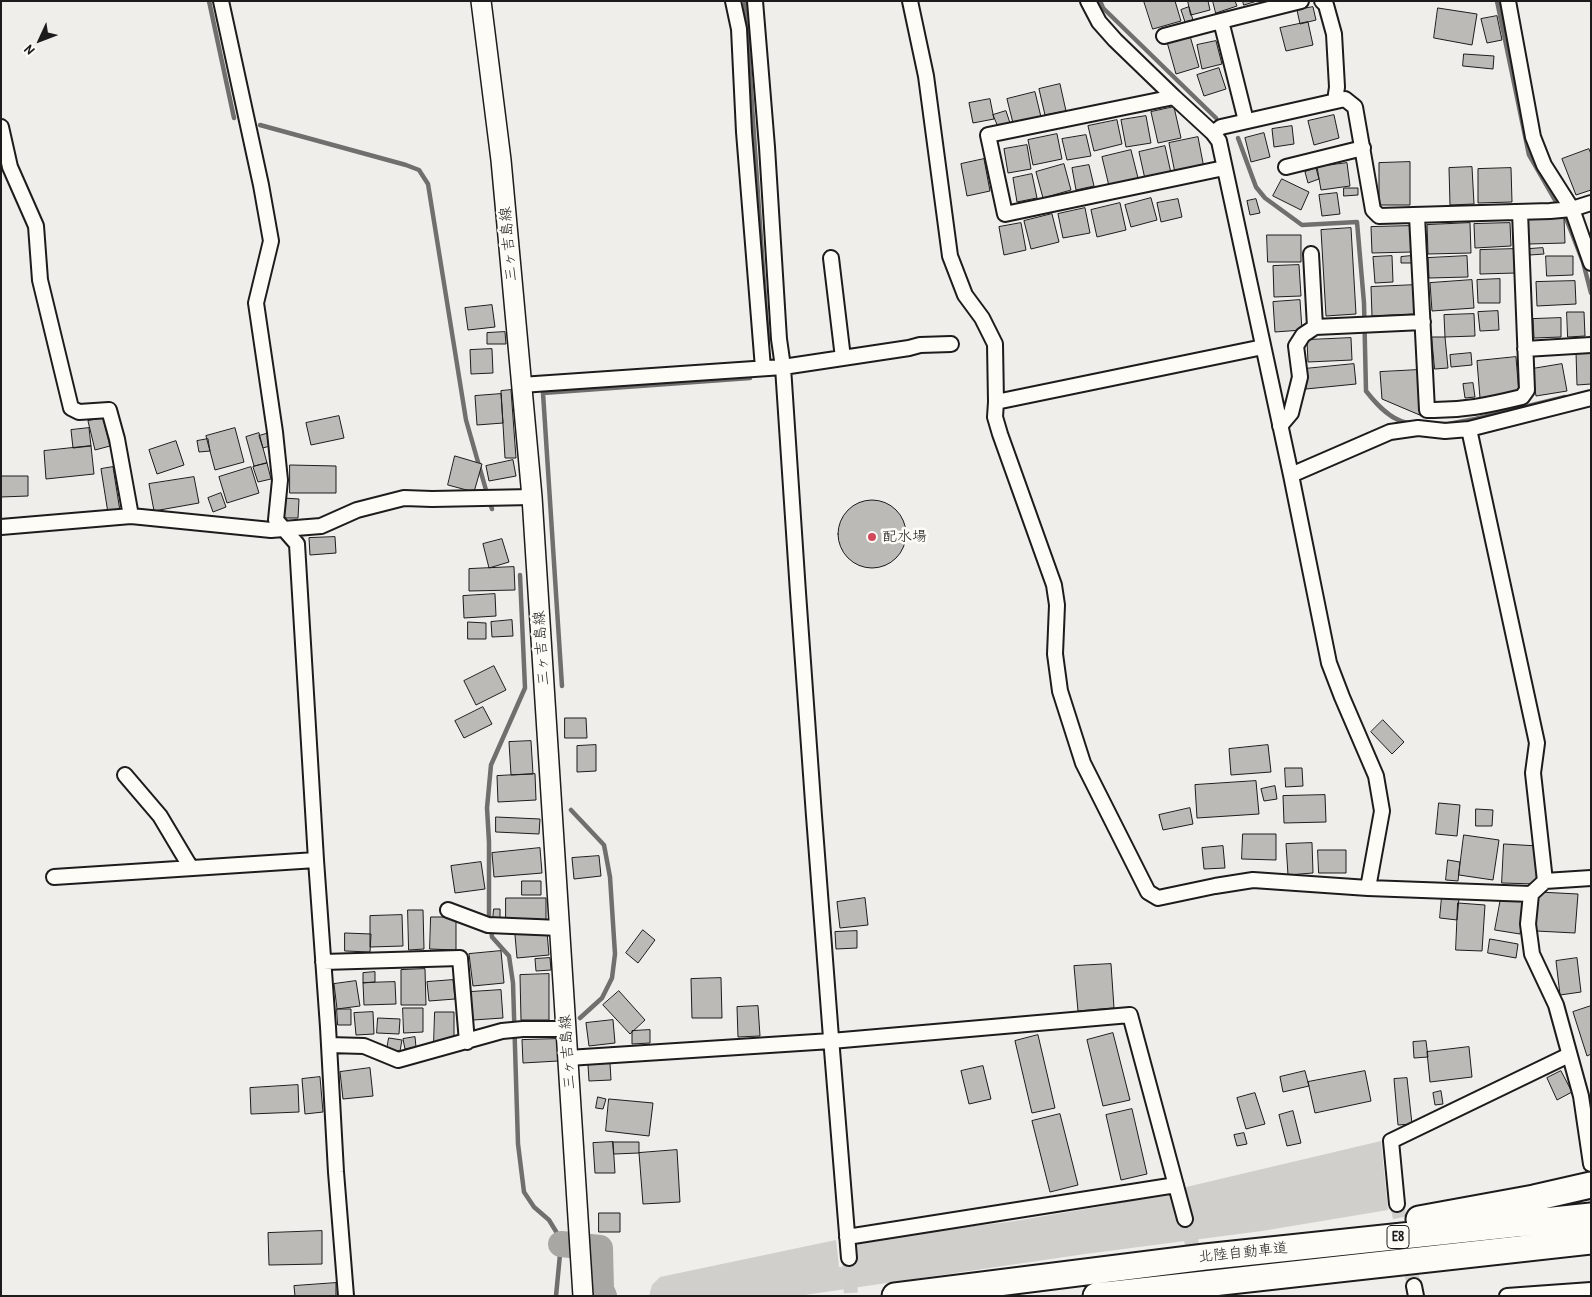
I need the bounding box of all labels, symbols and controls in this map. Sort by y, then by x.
north arrow [15,15,65,65]
text: N [19,41,38,60]
street label: 三ヶ吉島線 [497,206,521,282]
place label: 配水場 [882,528,927,546]
marker: 配水場 [866,531,878,543]
street label: 三ヶ吉島線 [530,610,554,686]
street label: 三ヶ吉島線 [556,1014,580,1090]
road number: E8 [1387,1226,1409,1248]
street label: 北陸自動車道 [1197,1239,1289,1267]

